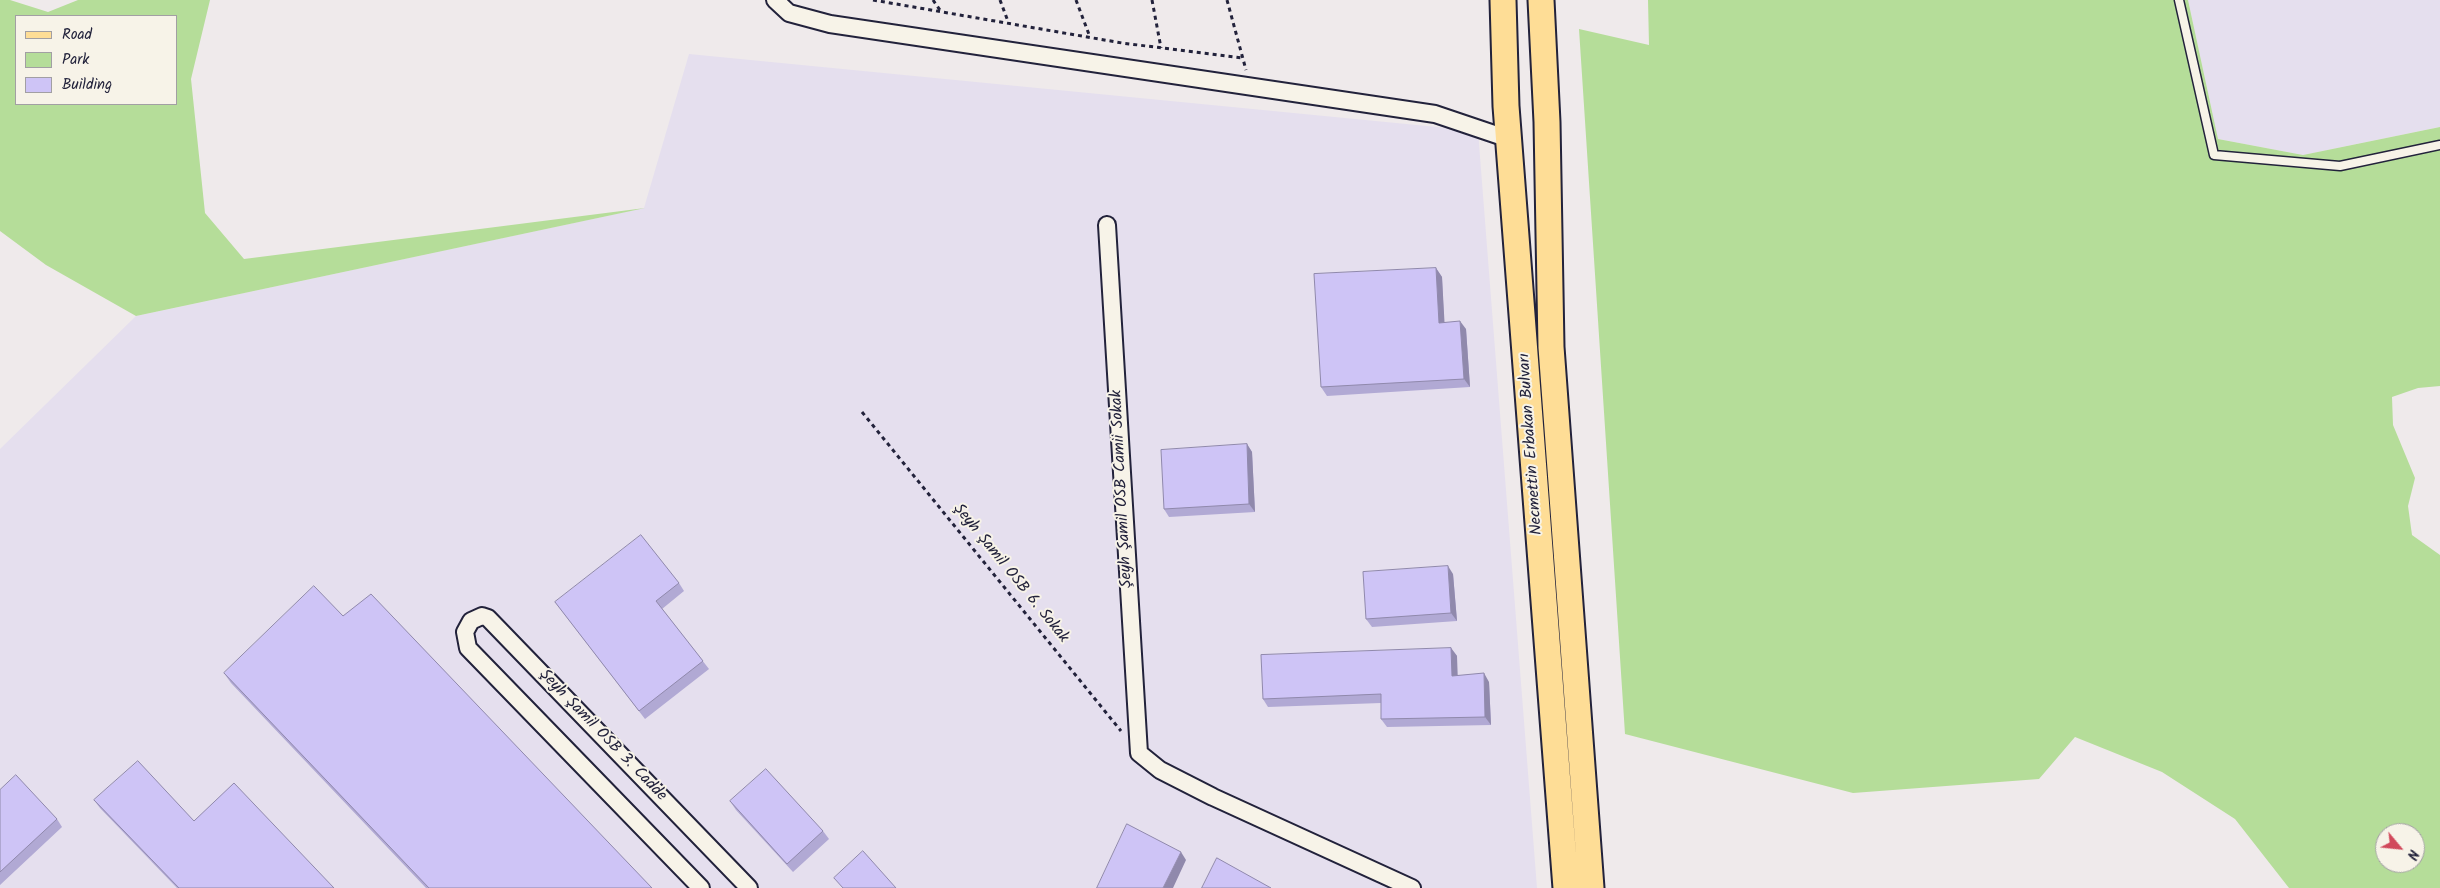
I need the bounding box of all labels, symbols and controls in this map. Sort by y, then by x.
legend [15,15,178,105]
text: Road [62,23,92,47]
text: Park [62,48,89,72]
text: Building [62,73,112,97]
street label: Necmettin Erbakan Bulvarı [1516,352,1548,536]
street label: Şeyh Şamil OSB Camii Sokak [1108,389,1138,589]
street label: Şeyh Şamil OSB 6. Sokak [948,501,1072,647]
street label: Şeyh Şamil OSB 3. Cadde [534,666,670,806]
north arrow [2375,823,2425,873]
text: N [2401,846,2424,864]

